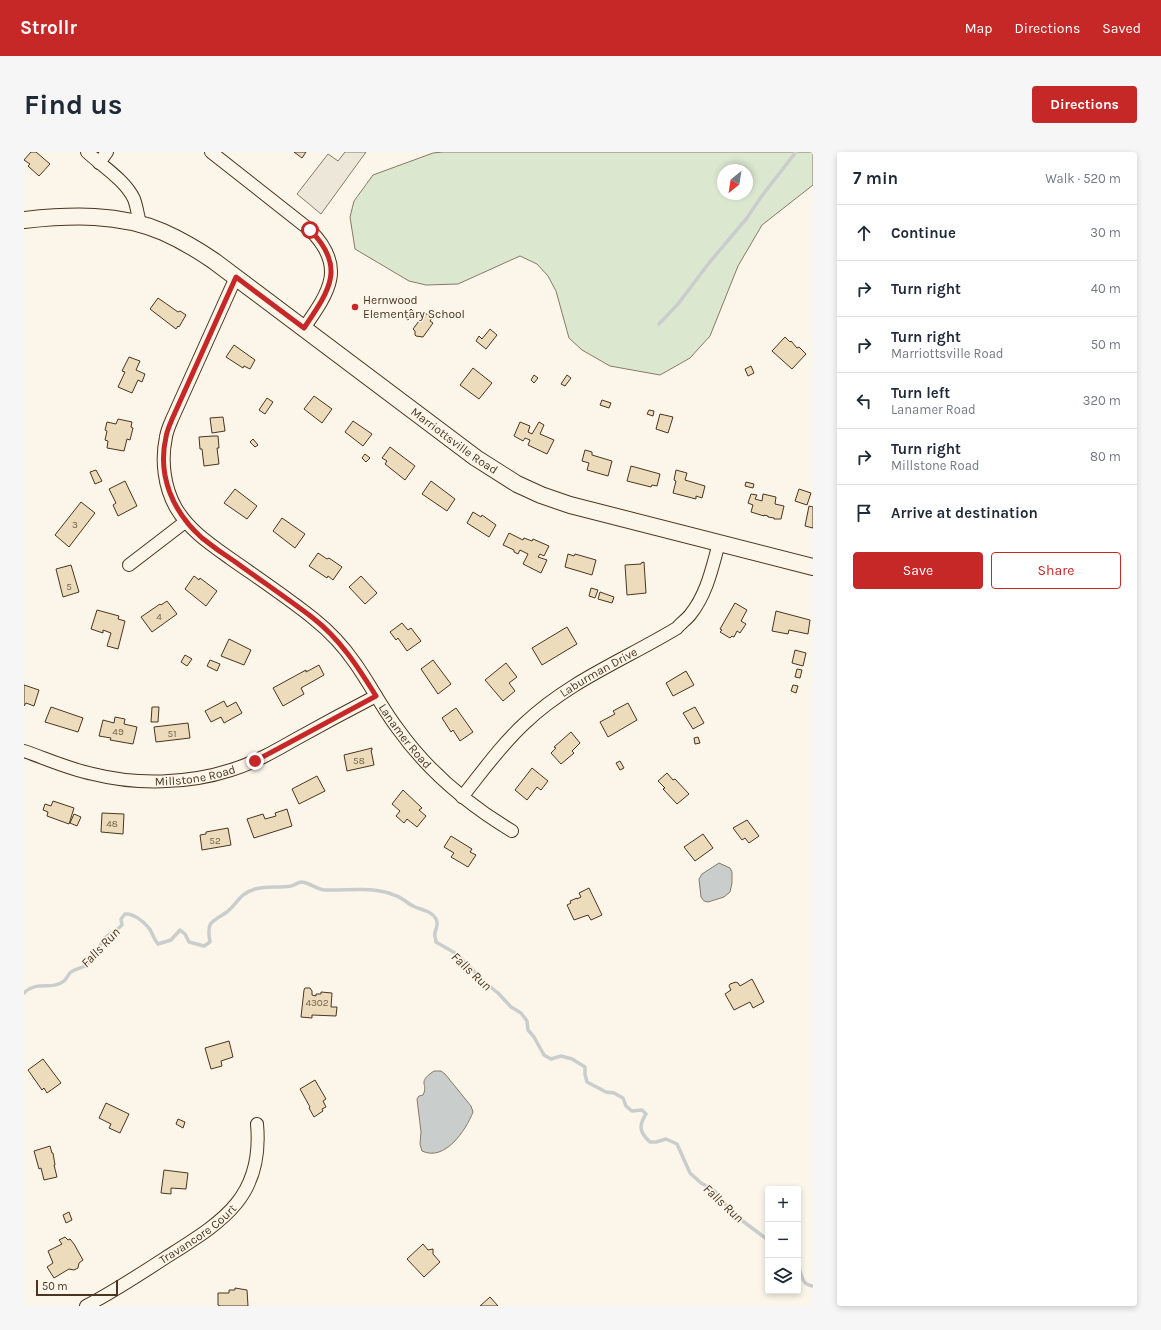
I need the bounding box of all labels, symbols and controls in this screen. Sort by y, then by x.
text: Strollr [20,17,77,39]
text: Map [965,20,993,37]
text: Directions [1015,20,1080,37]
text: Saved [1102,20,1141,37]
button: Directions [1032,86,1137,123]
text: Find us [24,88,123,121]
north arrow [717,164,753,200]
text: 7 min [853,168,898,188]
text: Walk · 520 m [1045,171,1121,186]
route start [301,221,319,239]
icon: ahead [853,222,875,244]
text: Continue [891,224,956,242]
text: 30 m [1090,225,1121,240]
icon: right [853,278,875,300]
text: Turn right [891,280,961,298]
text: 40 m [1091,281,1121,296]
place label: Hernwood Elementary School [363,293,465,321]
marker: Hernwood Elementary School [350,302,360,312]
text: Turn right [891,328,961,346]
icon: right [853,334,875,356]
text: 50 m [1091,337,1121,352]
text: Marriottsville Road [891,346,1004,361]
text: Turn left [891,384,950,402]
icon: left [853,390,875,412]
text: 320 m [1083,393,1121,408]
text: Lanamer Road [891,402,976,417]
street label: Marriottsville Road [408,405,500,477]
text: Turn right [891,440,961,458]
icon: right [853,446,875,468]
text: 80 m [1090,449,1121,464]
text: Millstone Road [891,458,980,473]
icon: arrive [853,502,875,524]
text: Arrive at destination [891,504,1038,522]
house number: 3 [72,519,78,531]
button: Save [853,552,983,589]
button: Share [991,552,1121,589]
house number: 5 [66,581,72,593]
house number: 4 [156,611,162,623]
street label: Laburman Drive [557,645,640,700]
street label: Lanamer Road [376,701,435,771]
house number: 49 [112,726,124,738]
house number: 51 [168,728,176,740]
route end [246,752,264,770]
house number: 58 [353,755,365,767]
street label: Millstone Road [155,762,237,789]
house number: 48 [106,818,118,830]
house number: 52 [209,835,221,847]
water label: Falls Run [78,924,123,970]
water label: Falls Run [449,949,495,994]
house number: 4302 [305,997,329,1009]
water label: Falls Run [701,1181,747,1226]
map controls [765,1186,801,1294]
button: + [765,1186,801,1222]
street label: Travancore Court [157,1201,240,1267]
button: − [765,1222,801,1258]
button: layers [765,1258,801,1294]
scale bar [36,1278,118,1297]
text: 50 m [42,1280,68,1293]

